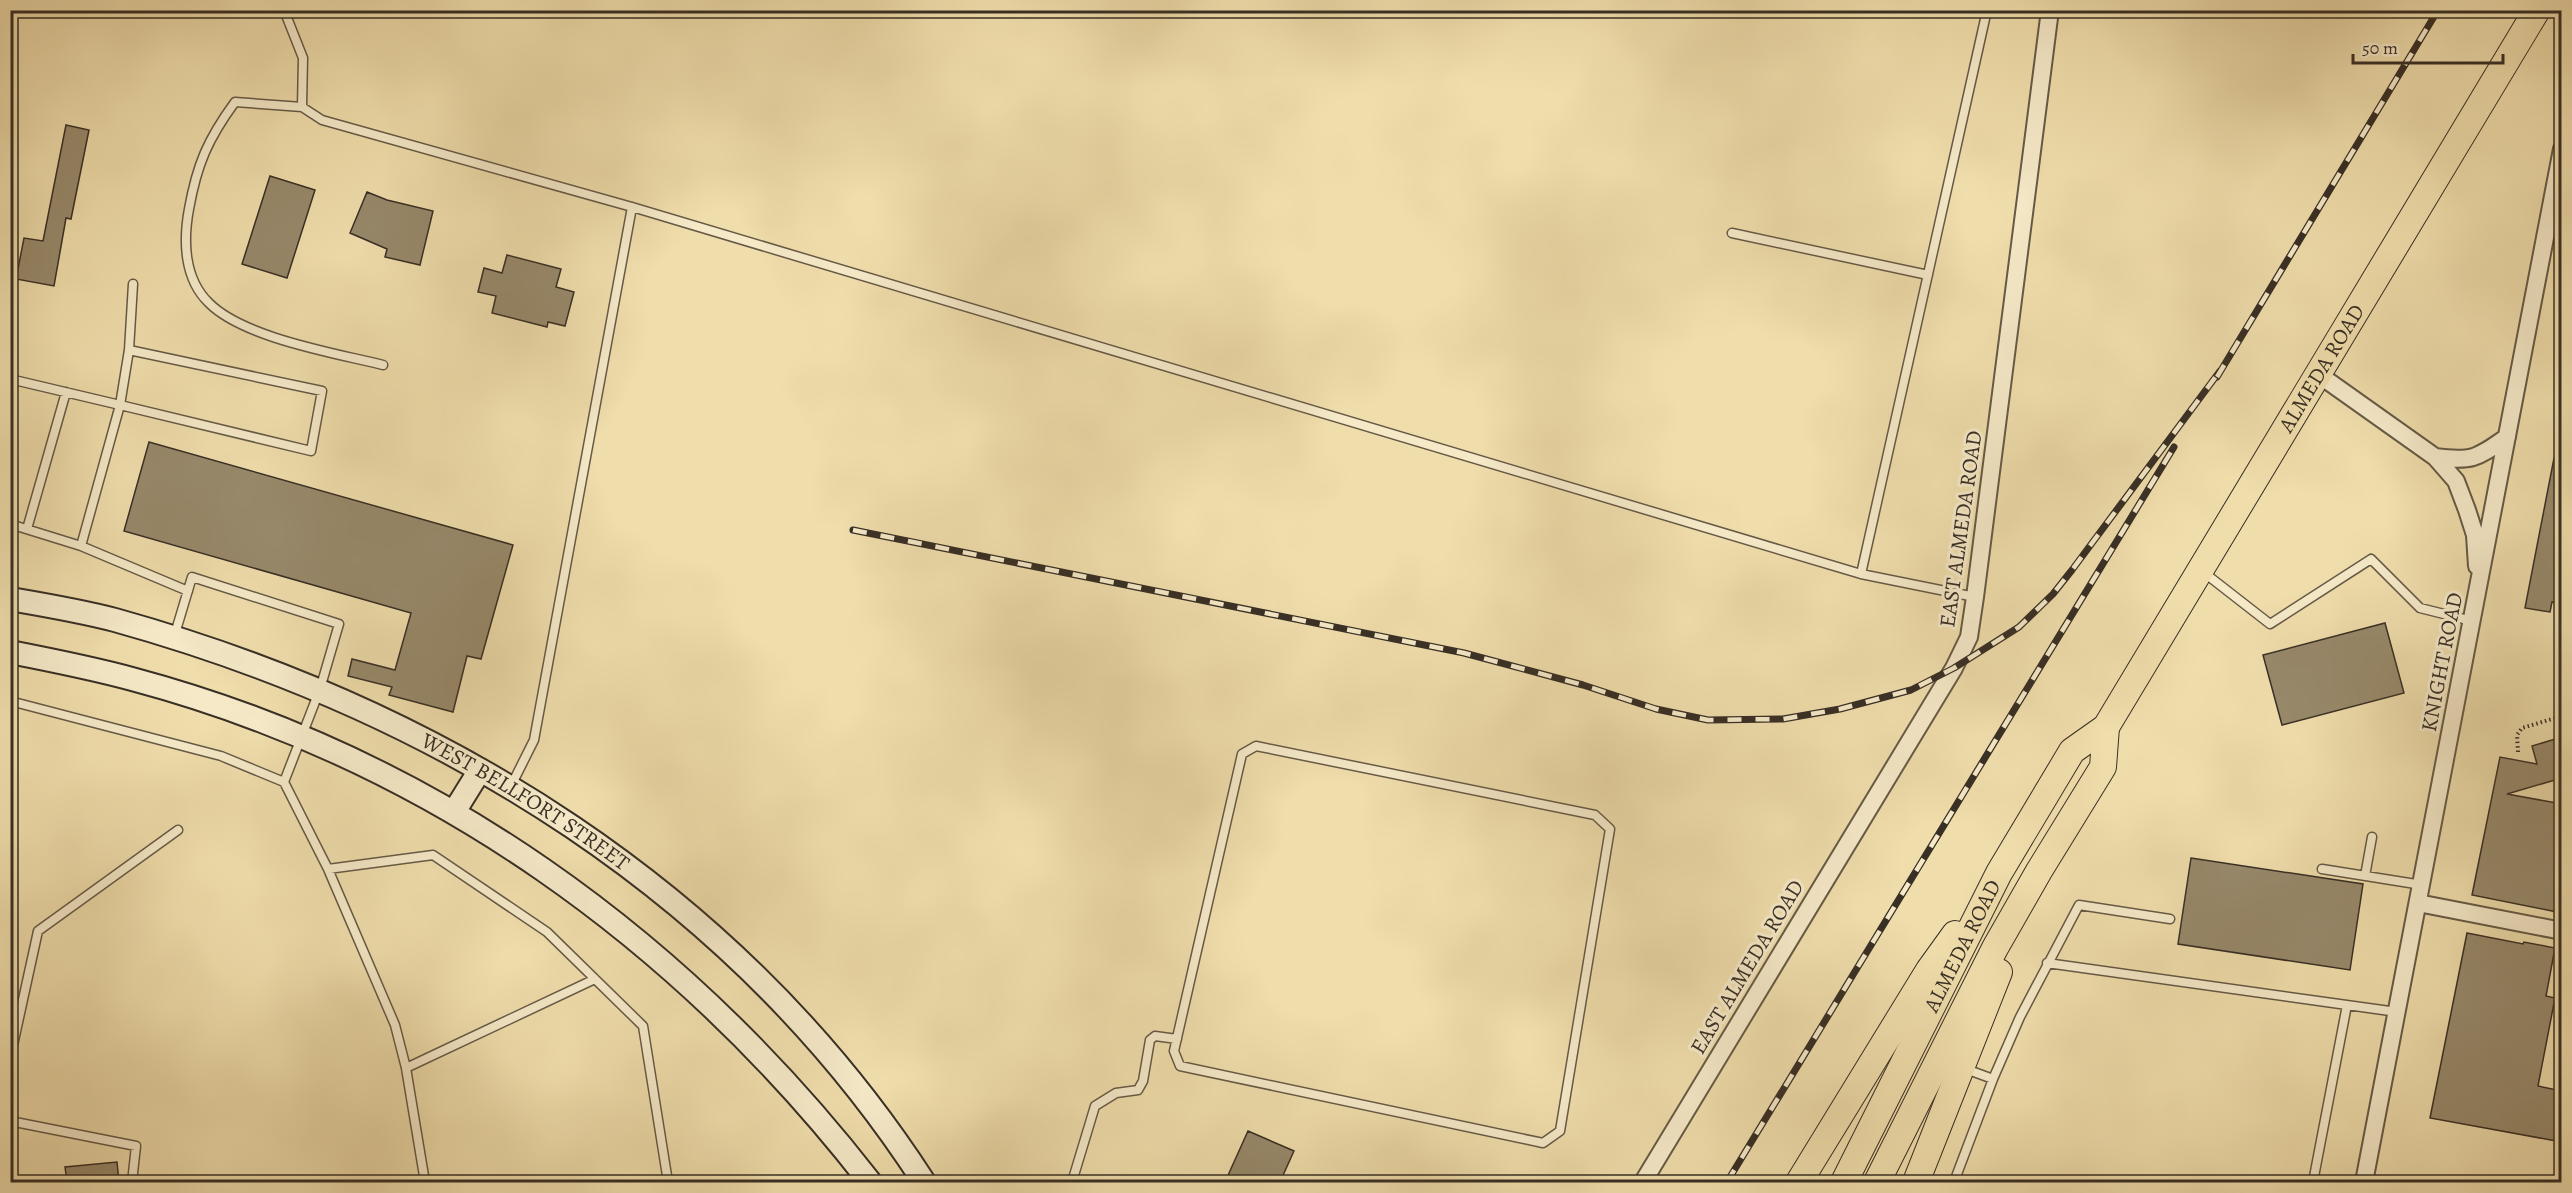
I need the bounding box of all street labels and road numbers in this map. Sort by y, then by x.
street label: ALMEDA ROAD [2271,299,2372,439]
street label: EAST ALMEDA ROAD [1932,429,1990,629]
street label: KNIGHT ROAD [2414,590,2470,734]
street label: WEST BELLFORT STREET [415,725,636,878]
street label: EAST ALMEDA ROAD [1683,874,1811,1060]
street label: ALMEDA ROAD [1916,875,2008,1018]

